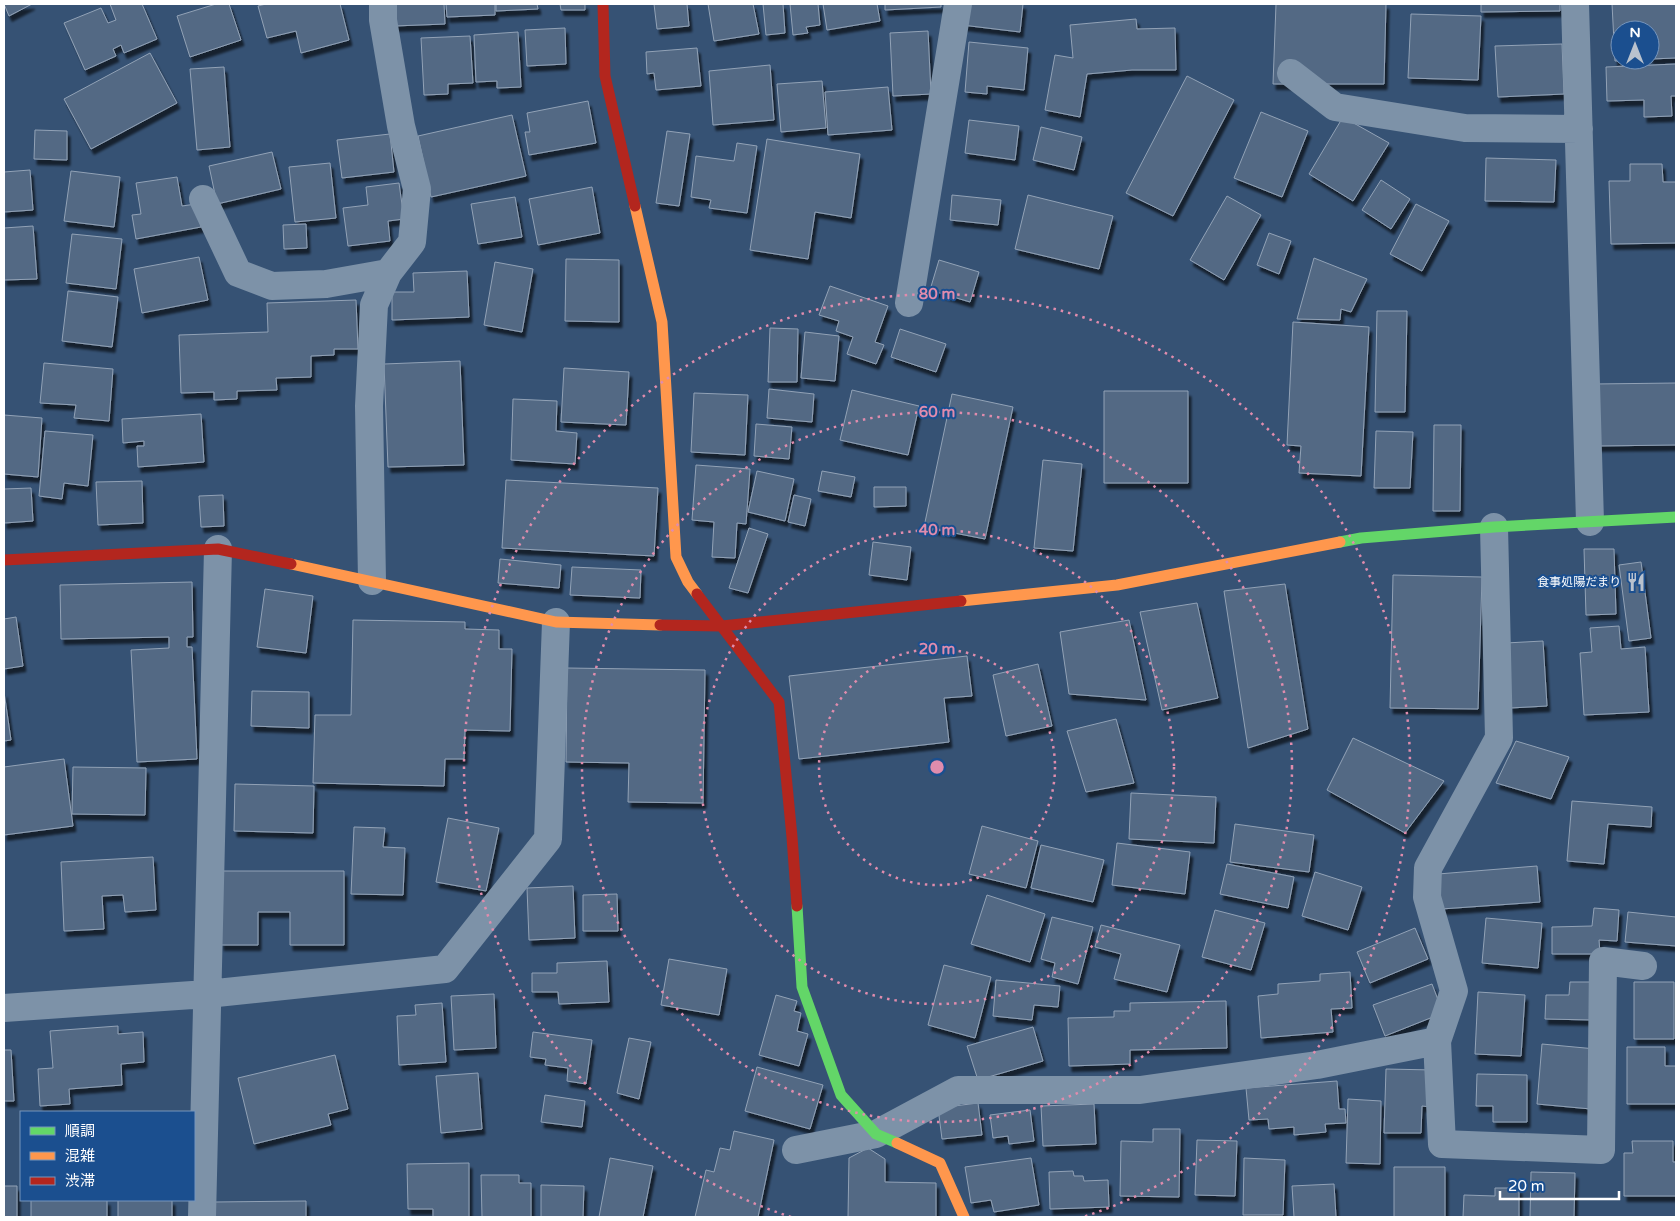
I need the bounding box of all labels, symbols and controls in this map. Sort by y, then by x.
north arrow [1610,20,1660,70]
text: N [1629,24,1641,41]
text: 80 m [919,285,955,303]
text: 60 m [919,403,955,421]
text: 40 m [919,521,955,539]
restaurant icon: 食事処陽だまり [1625,571,1647,593]
place label: 食事処陽だまり [1537,575,1621,589]
text: 20 m [919,640,955,658]
centre of rings [928,758,946,776]
legend [20,1111,195,1201]
text: 順調 [65,1122,95,1140]
text: 混雑 [65,1147,95,1165]
scale bar [1500,1168,1619,1200]
text: 渋滞 [65,1172,95,1190]
text: 20 m [1508,1177,1545,1195]

